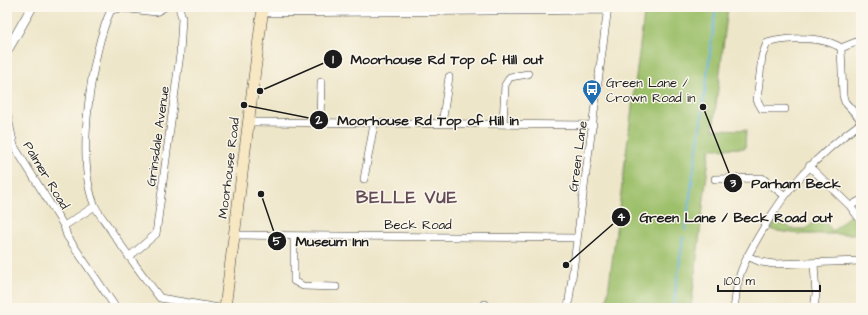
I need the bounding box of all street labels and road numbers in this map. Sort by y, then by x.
street label: Grinsdale Avenue [142,85,174,187]
street label: Moorhouse Road [214,116,244,220]
street label: Green Lane [564,120,592,193]
street label: Palmer Road [19,138,74,213]
street label: Beck Road [384,216,452,234]

